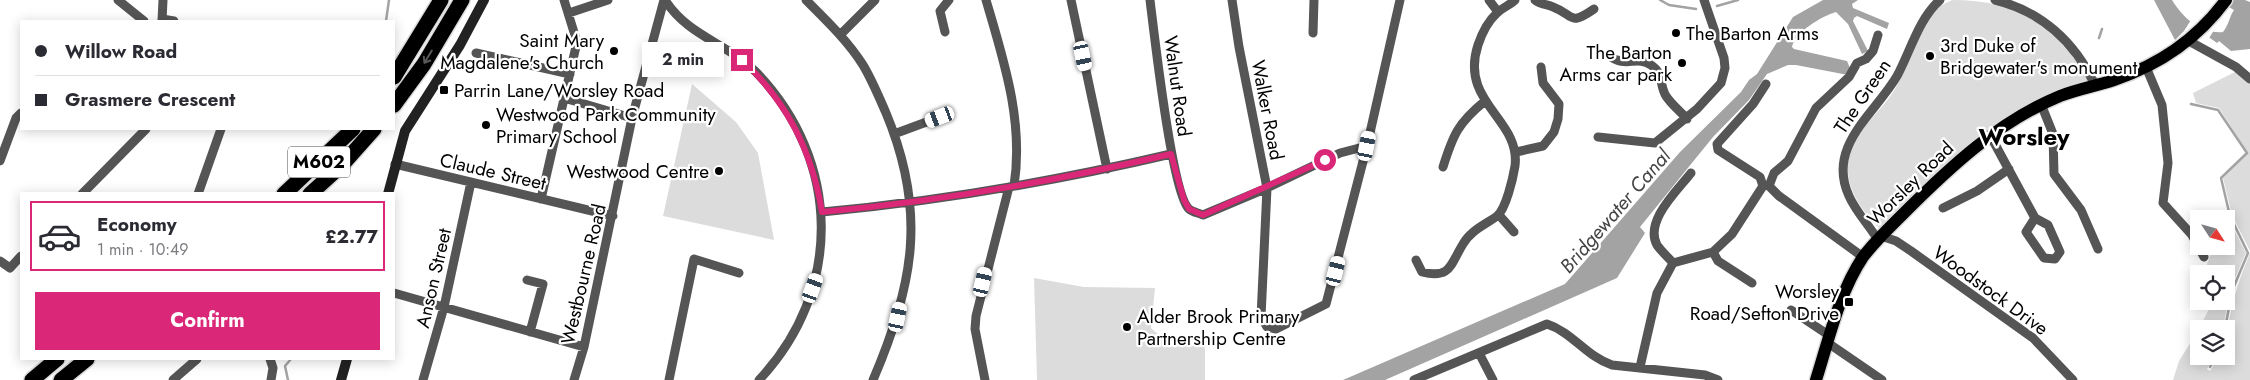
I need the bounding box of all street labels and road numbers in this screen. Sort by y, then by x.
street label: Walnut Road [1157,34,1198,138]
street label: The Green [1828,54,1897,139]
street label: Walker Road [1245,58,1290,162]
street label: Worsley Road [1861,135,1960,232]
road number: M602 [288,146,350,178]
street label: Claude Street [437,146,549,197]
street label: Westbourne Road [554,201,613,347]
street label: Anson Street [409,225,458,331]
street label: Woodstock Drive [1927,239,2054,342]

